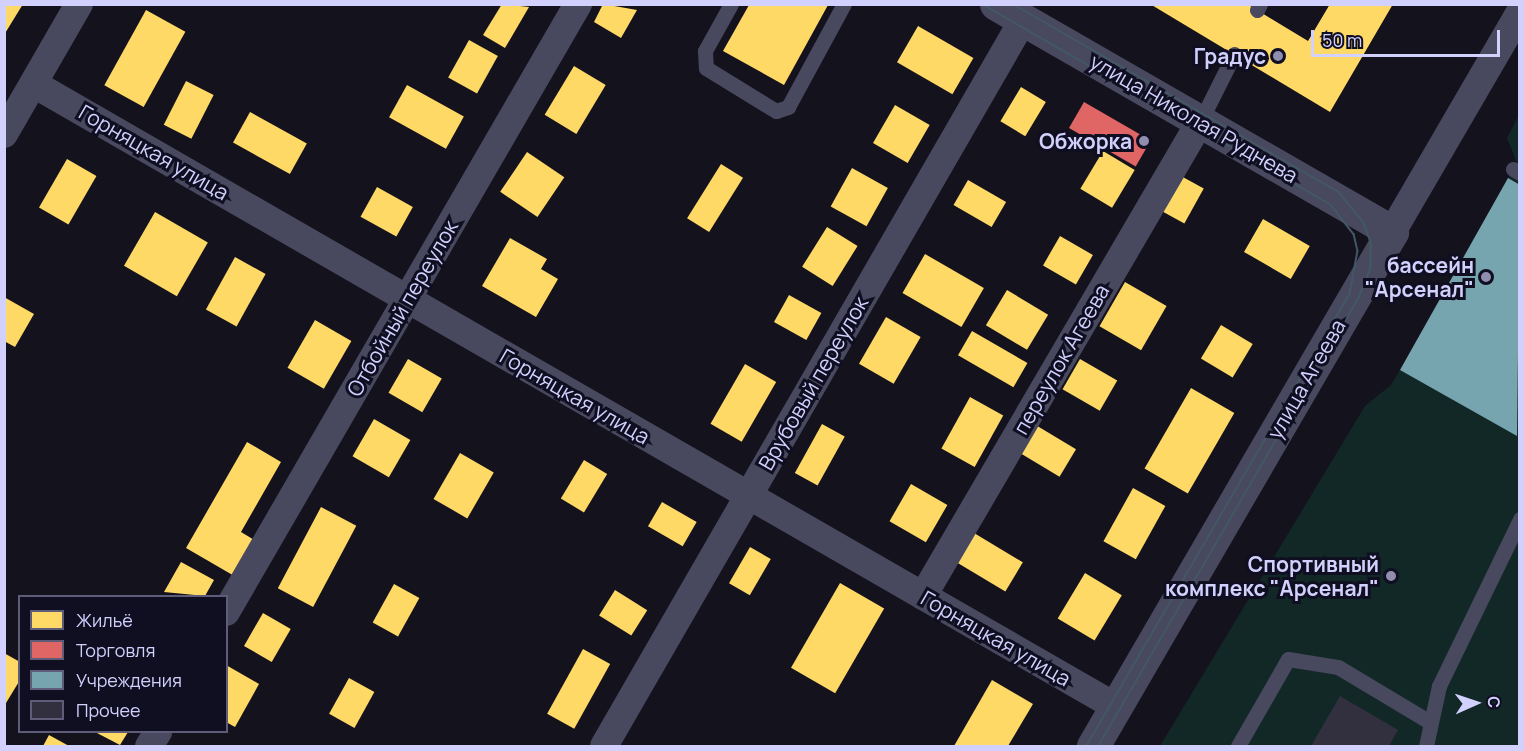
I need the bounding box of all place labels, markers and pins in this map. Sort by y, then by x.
place label: Градус [1194,43,1266,69]
marker: Градус [1271,49,1285,63]
place label: Обжорка [1039,128,1132,154]
marker: Обжорка [1137,134,1151,148]
place label: бассейн "Арсенал" [1365,252,1474,302]
marker: бассейн "Арсенал" [1479,270,1493,284]
place label: Спортивный комплекс "Арсенал" [1165,551,1379,601]
marker: Спортивный комплекс "Арсенал" [1384,569,1398,583]

